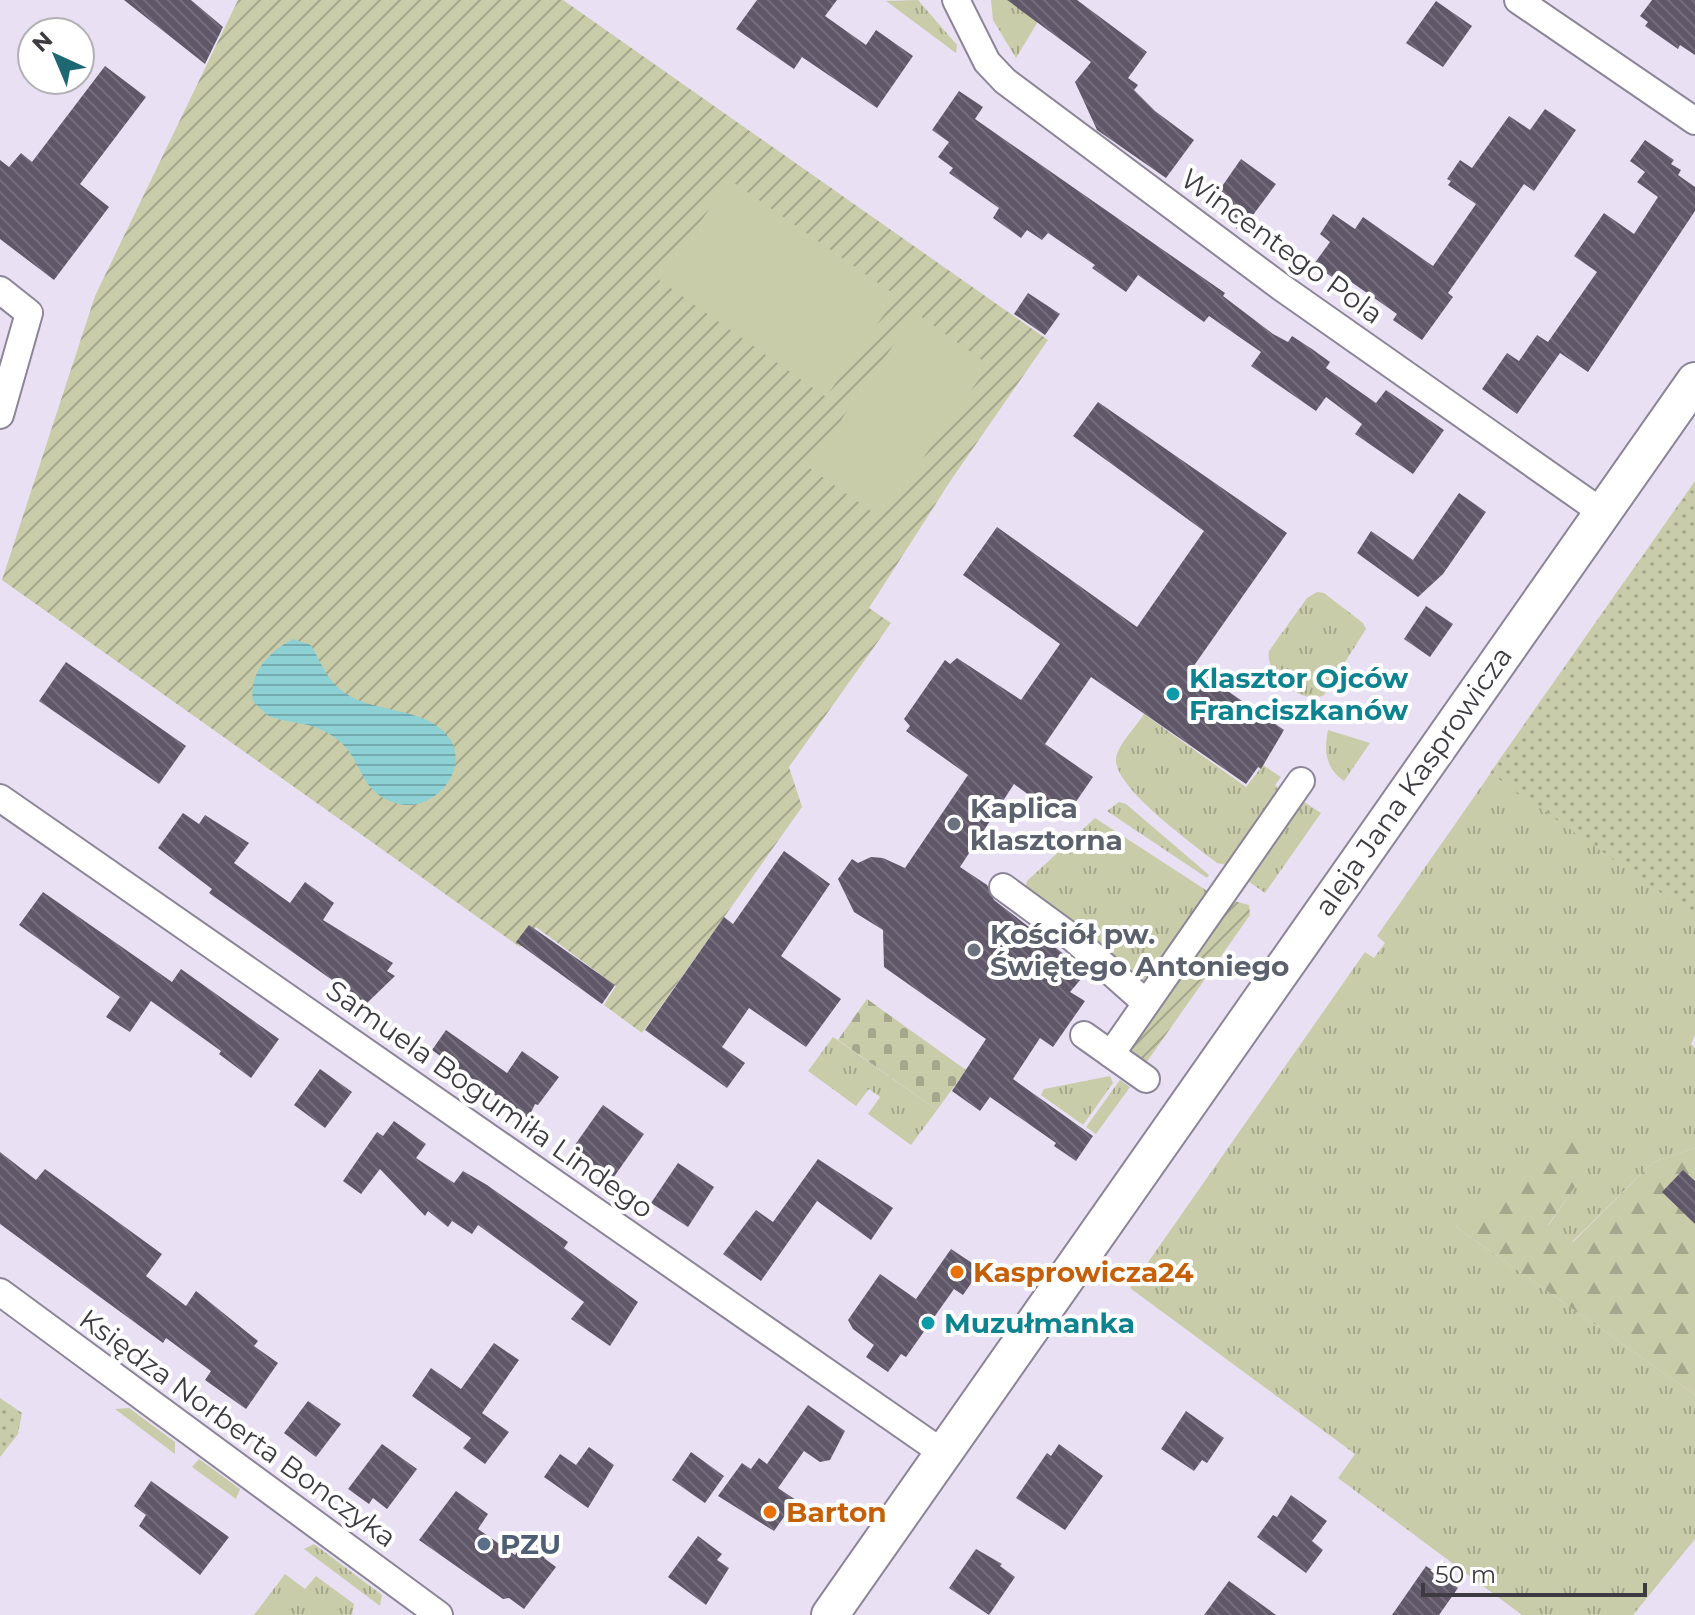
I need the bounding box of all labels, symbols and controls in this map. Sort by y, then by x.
north arrow [16,16,96,96]
text: N [27,26,58,58]
street label: Wincentego Pola [1174,161,1390,331]
street label: aleja Jana Kasprowicza [1307,640,1519,922]
place label: Klasztor Ojców Franciszkanów [1189,661,1409,727]
marker: Klasztor Ojców Franciszkanów [1164,685,1182,703]
place label: Kaplica klasztorna [970,791,1123,857]
marker: Kaplica klasztorna [945,815,963,833]
place label: Kościół pw. Świętego Antoniego [990,917,1289,983]
marker: Kościół pw. Świętego Antoniego [965,941,983,959]
street label: Samuela Bogumiła Lindego [320,973,660,1225]
place label: Kasprowicza24 [973,1255,1194,1289]
marker: Kasprowicza24 [948,1263,966,1281]
street label: Księdza Norberta Bonczyka [73,1302,403,1554]
place label: Muzułmanka [944,1306,1135,1340]
marker: Muzułmanka [919,1314,937,1332]
place label: Barton [786,1495,887,1529]
marker: Barton [761,1503,779,1521]
place label: PZU [500,1527,561,1561]
marker: PZU [475,1535,493,1553]
scale bar [1423,1547,1645,1597]
text: 50 m [1435,1560,1496,1589]

